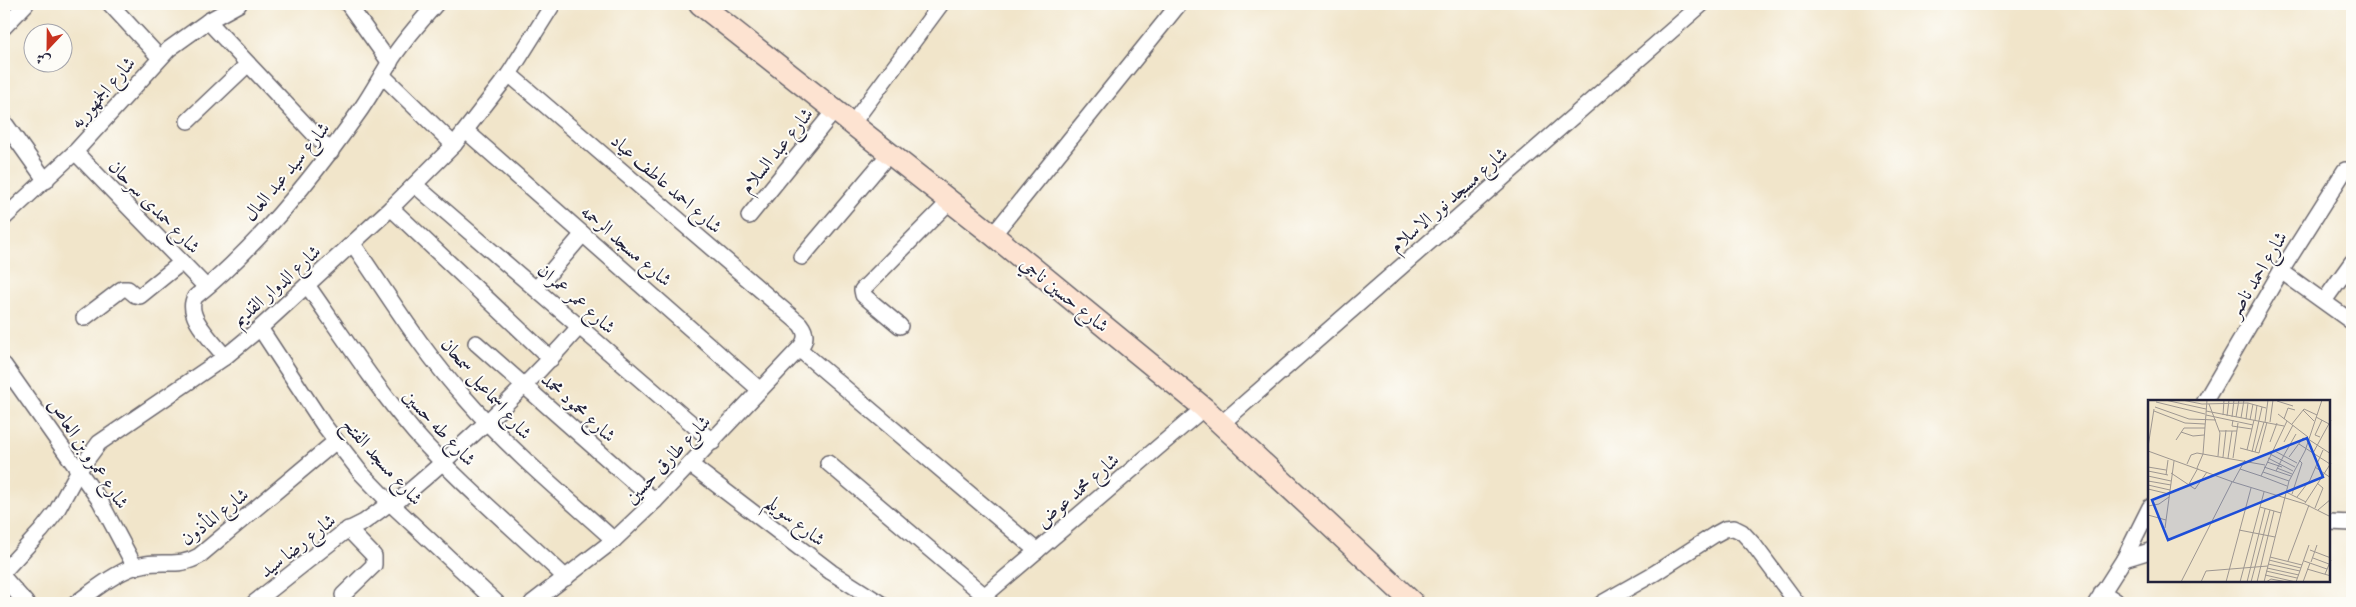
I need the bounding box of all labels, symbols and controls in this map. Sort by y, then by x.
north arrow [22,22,72,72]
text: ش [34,48,53,70]
street label: شارع الجمهوريه [66,52,143,136]
street label: شارع عبد السلام [736,103,822,201]
street label: شارع سيد عبد العال [239,118,338,228]
street label: شارع احمد عاطف عياد [604,129,727,241]
street label: شارع مسجد نور الاسلام [1385,143,1515,261]
street label: شارع حمدى سرحان [101,155,205,261]
street label: شارع مسجد الرحمه [574,200,676,294]
street label: شارع احمد ناصر [2223,227,2296,325]
street label: شارع الدوار القديم [228,240,329,335]
street label: شارع حسين ناجي [1013,252,1113,340]
street label: شارع عمر عمران [530,259,620,342]
street label: شارع اسماعيل سمحان [433,333,536,447]
street label: شارع محمود محمد [534,368,620,450]
street label: شارع طه حسين [395,385,480,473]
street label: شارع عمرو بن العاص [40,394,133,515]
inset map [2148,400,2331,582]
street label: شارع طارق حسين [620,411,718,511]
street label: شارع مسجد الفتح [333,413,427,514]
street label: شارع محمد عوض [1032,449,1126,536]
street label: شارع المأذون [174,481,256,553]
street label: شارع سويلم [756,491,830,557]
street label: شارع رضا سيد [255,509,343,586]

